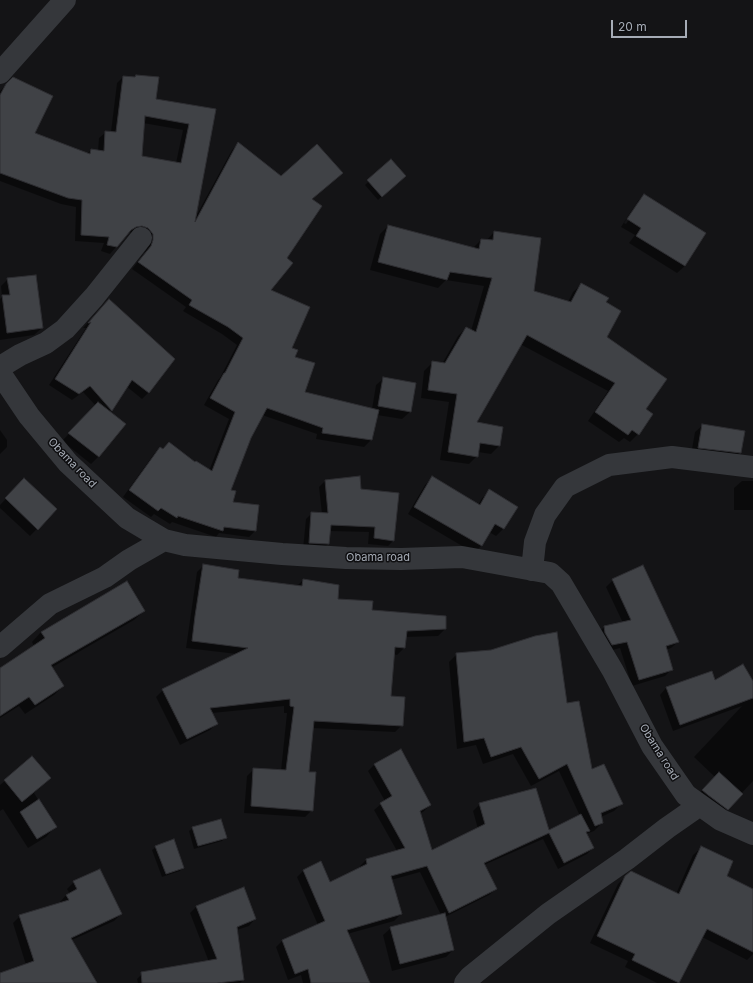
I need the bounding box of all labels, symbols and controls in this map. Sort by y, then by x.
scale bar [613,12,689,38]
text: 20 m [618,19,647,34]
street label: Obama road [45,435,99,491]
street label: Obama road [346,551,410,565]
street label: Obama road [636,721,682,783]

